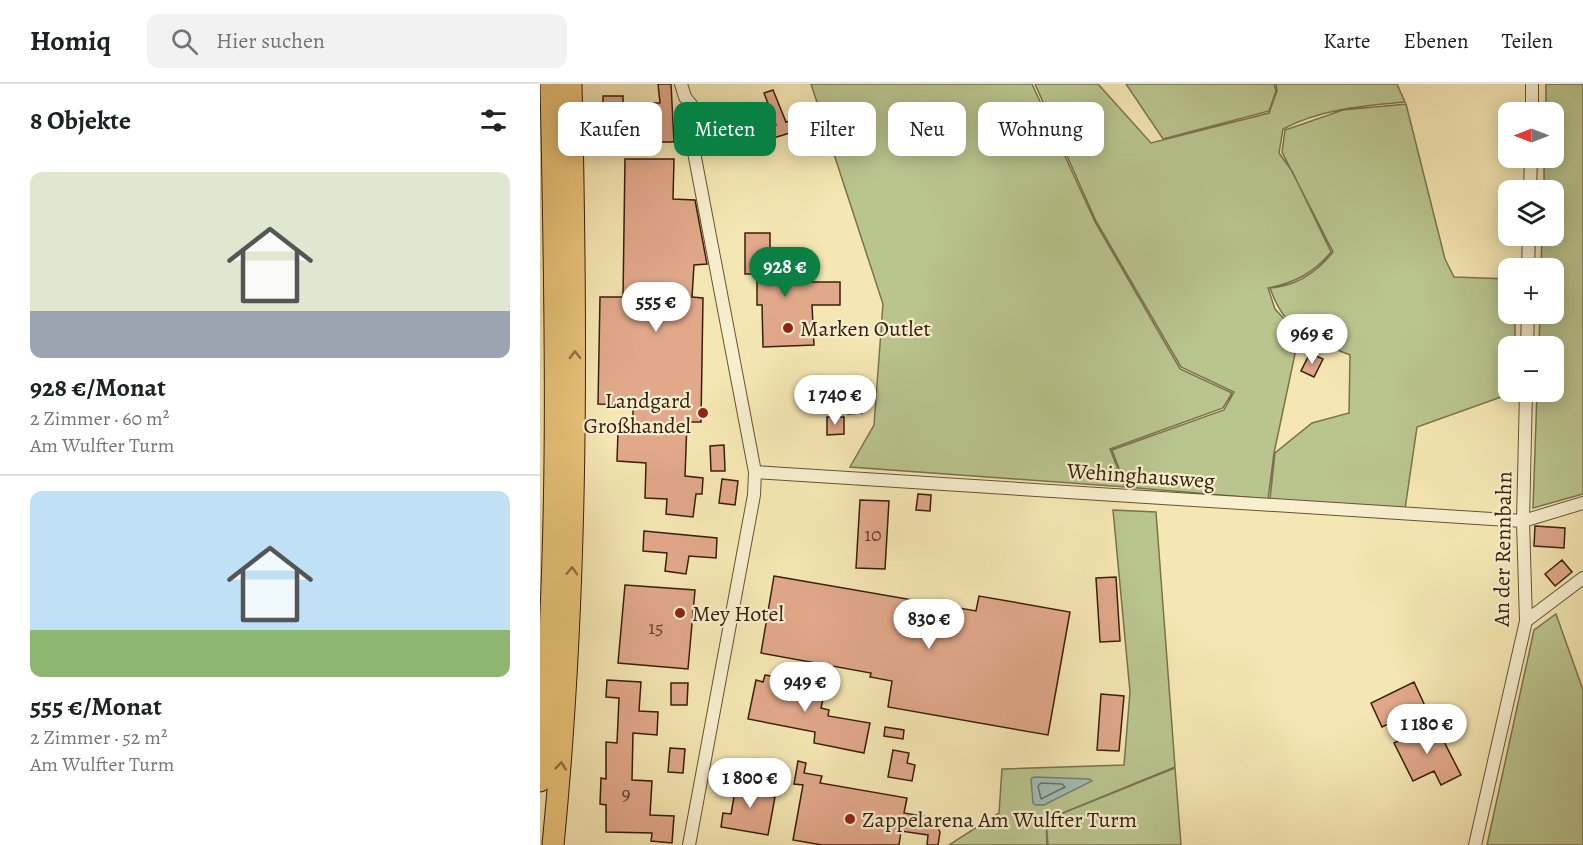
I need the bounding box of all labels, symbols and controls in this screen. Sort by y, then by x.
search box [147,14,567,68]
text: Homiq [30,22,111,60]
icon: search [168,25,201,58]
text: Hier suchen [216,26,325,56]
text: Karte [1323,27,1371,55]
text: Ebenen [1404,27,1468,55]
text: Teilen [1501,27,1553,55]
chip: Kaufen [558,102,662,156]
chip: Mieten [674,102,776,156]
chip: Filter [788,102,876,156]
chip: Neu [888,102,966,156]
chip: Wohnung [978,102,1104,156]
north arrow [1498,102,1564,168]
map controls [1498,102,1564,402]
text: 8 Objekte [30,103,131,138]
icon: filters [477,104,510,137]
button: layers [1498,180,1564,246]
icon: home [216,211,324,319]
pin: 928 € [743,247,827,298]
text: 928 € [763,253,807,280]
button: + [1498,258,1564,324]
pin: 555 € [614,282,698,333]
text: 555 € [636,288,676,315]
place label: Marken Outlet [800,314,931,344]
pin: 969 € [1270,314,1354,365]
text: 969 € [1291,320,1333,347]
marker: Marken Outlet [781,321,795,335]
button: − [1498,336,1564,402]
one-way arrow [569,351,581,360]
text: 928 €/Monat [30,370,166,405]
pin: 1 740 € [780,375,890,426]
text: 1 740 € [808,381,862,408]
place label: Landgard Großhandel [584,386,691,441]
text: 2 Zimmer · 60 m² [30,405,169,432]
marker: Landgard Großhandel [696,406,710,420]
text: Am Wulfter Turm [30,432,174,459]
street label: Wehinghausweg [1065,456,1216,496]
street label: An der Rennbahn [1487,471,1519,628]
house number: 10 [864,521,882,548]
icon: home [216,530,324,638]
one-way arrow [565,567,578,576]
place label: Mey Hotel [692,599,784,629]
pin: 830 € [887,599,971,650]
text: 830 € [907,605,951,632]
marker: Mey Hotel [673,606,687,620]
house number: 15 [648,614,664,641]
pin: 949 € [763,662,847,713]
text: 949 € [784,668,826,695]
text: 555 €/Monat [30,689,162,724]
pin: 1 180 € [1372,704,1482,755]
text: 1 180 € [1401,710,1453,737]
text: 2 Zimmer · 52 m² [30,724,168,751]
text: Am Wulfter Turm [30,751,174,778]
pin: 1 800 € [695,758,805,809]
one-way arrow [554,761,567,770]
text: 1 800 € [722,764,778,791]
house number: 9 [621,780,631,807]
place label: Zappelarena Am Wulfter Turm [862,805,1137,835]
marker: Zappelarena Am Wulfter Turm [843,812,857,826]

